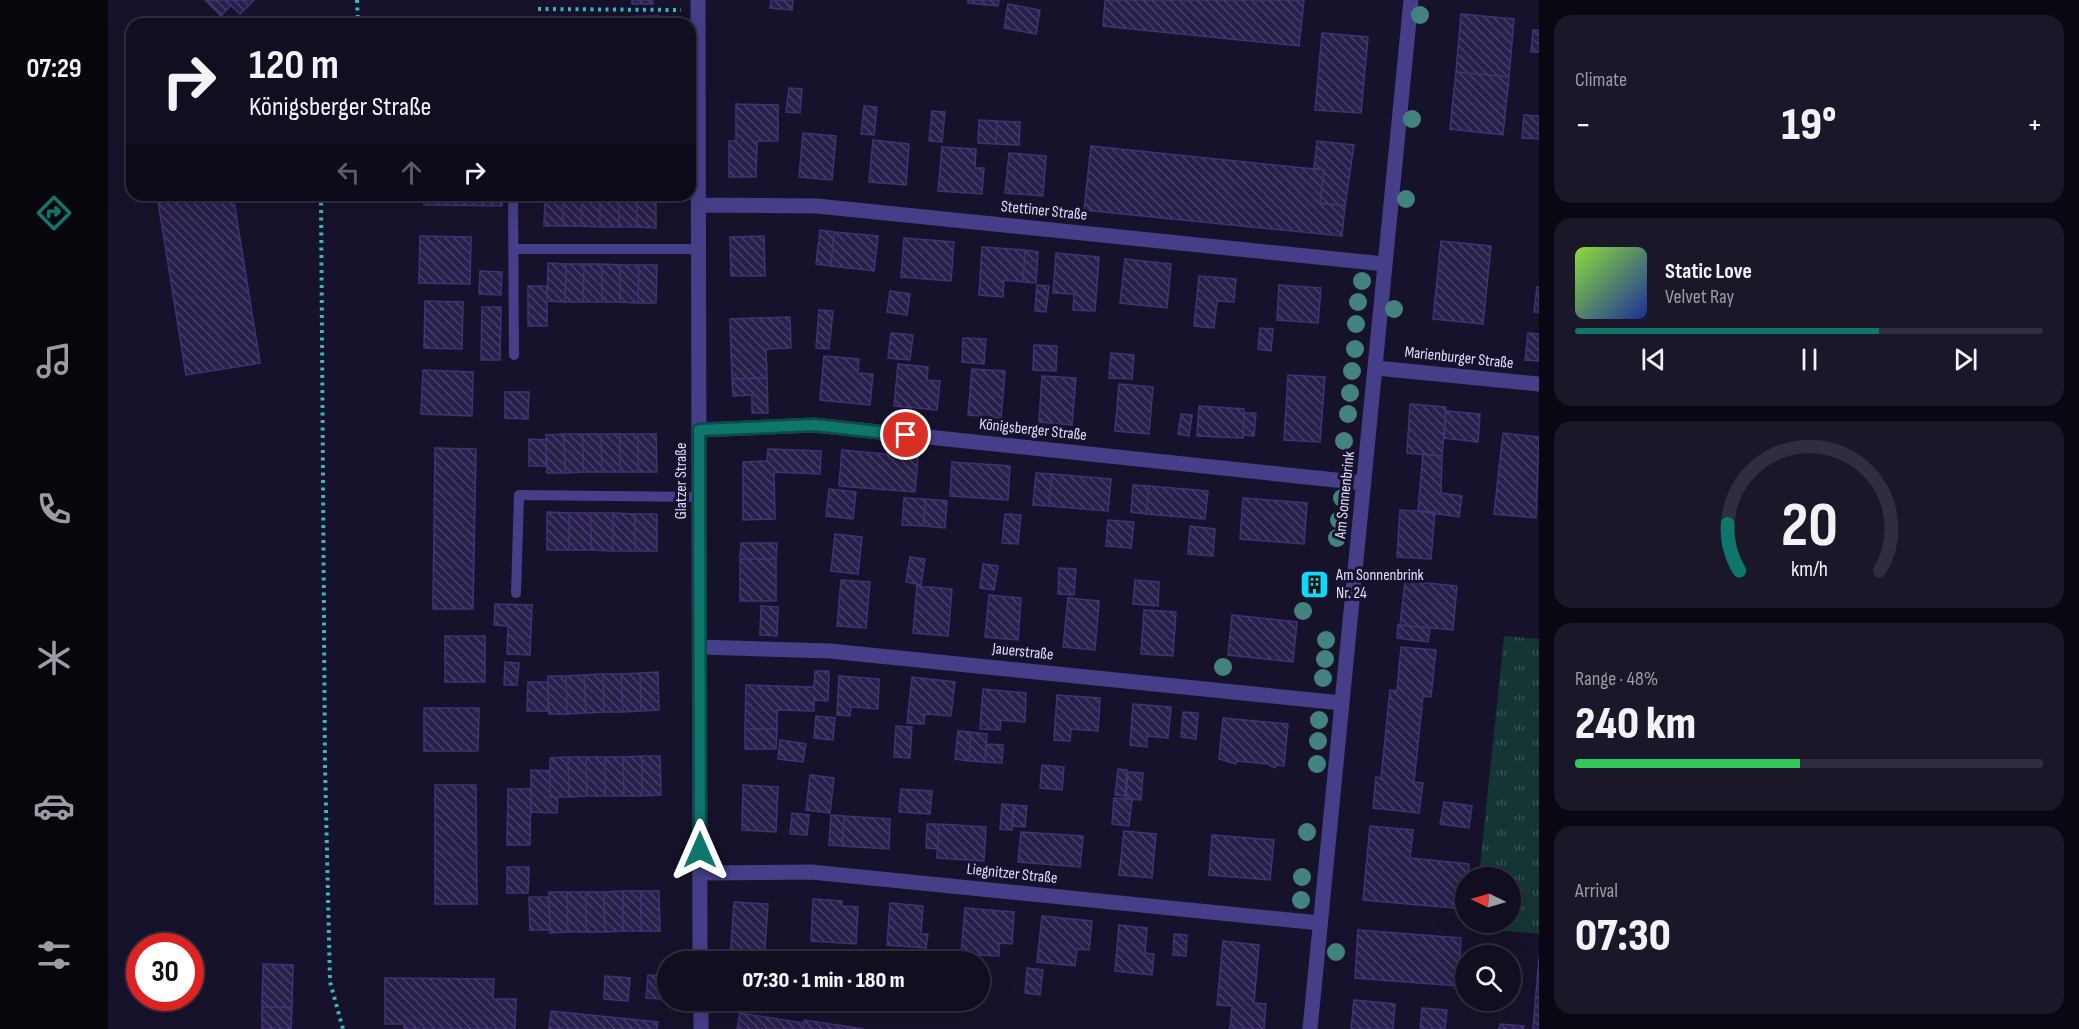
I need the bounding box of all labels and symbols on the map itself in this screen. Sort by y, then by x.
street label: Stettiner Straße [1000,197,1088,225]
street label: Marienburger Straße [1404,343,1514,373]
pin [880,409,931,460]
street label: Königsberger Straße [978,415,1088,445]
street label: Glatzer Straße [672,443,691,519]
street label: Am Sonnenbrink [1331,450,1359,541]
place label: Am Sonnenbrink Nr. 24 [1335,566,1424,603]
building icon: Am Sonnenbrink Nr. 24 [1299,568,1331,600]
street label: Jauerstraße [991,639,1054,665]
position arrow [668,818,732,882]
street label: Liegnitzer Straße [966,860,1058,888]
north arrow [1455,867,1521,933]
speed limit sign: 30 [126,933,204,1011]

